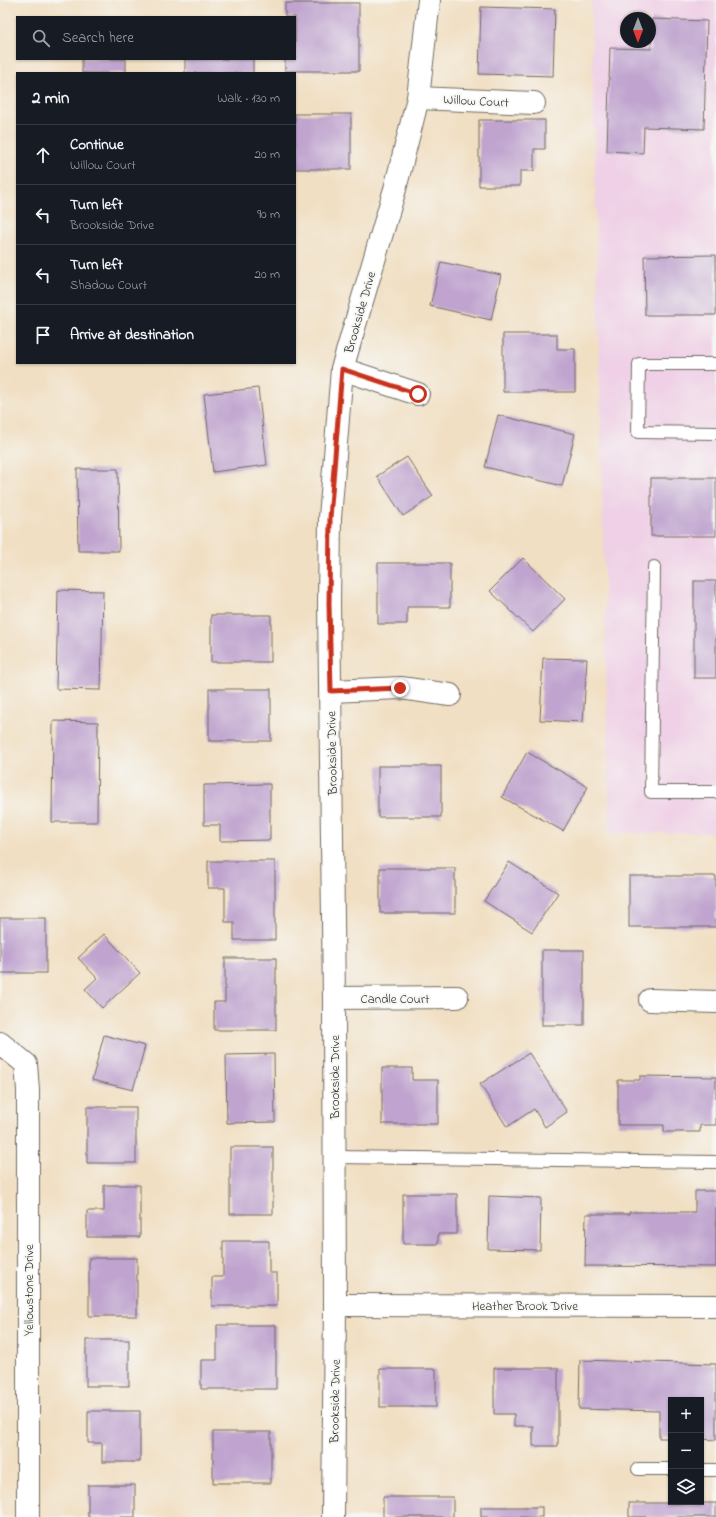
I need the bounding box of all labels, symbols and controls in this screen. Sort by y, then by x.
north arrow [620,12,656,48]
search box [16,16,296,60]
icon: search [30,27,52,49]
text: Search here [62,27,134,49]
text: 2 min [32,86,69,111]
text: Walk · 130 m [217,89,280,108]
street label: Willow Court [443,90,510,113]
text: Continue [70,134,124,156]
icon: ahead [32,144,54,166]
text: 20 m [255,145,280,164]
text: Willow Court [70,156,136,175]
text: Turn left [70,194,123,216]
icon: left [32,204,54,226]
text: 90 m [257,205,280,224]
text: Brookside Drive [70,216,154,235]
text: Turn left [70,254,123,276]
icon: left [32,264,54,286]
text: 20 m [255,265,280,284]
street label: Brookside Drive [339,269,381,356]
text: Shadow Court [70,276,147,295]
icon: arrive [32,324,54,346]
text: Arrive at destination [70,324,194,346]
route start [409,385,427,403]
route end [391,679,409,697]
street label: Brookside Drive [322,711,343,796]
street label: Candle Court [361,990,430,1009]
street label: Brookside Drive [326,1035,345,1120]
street label: Yellowstone Drive [20,1244,39,1336]
street label: Heather Brook Drive [472,1297,578,1316]
street label: Brookside Drive [325,1359,346,1444]
map controls [668,1397,704,1505]
button: + [668,1397,704,1433]
button: − [668,1433,704,1469]
button: layers [668,1469,704,1505]

